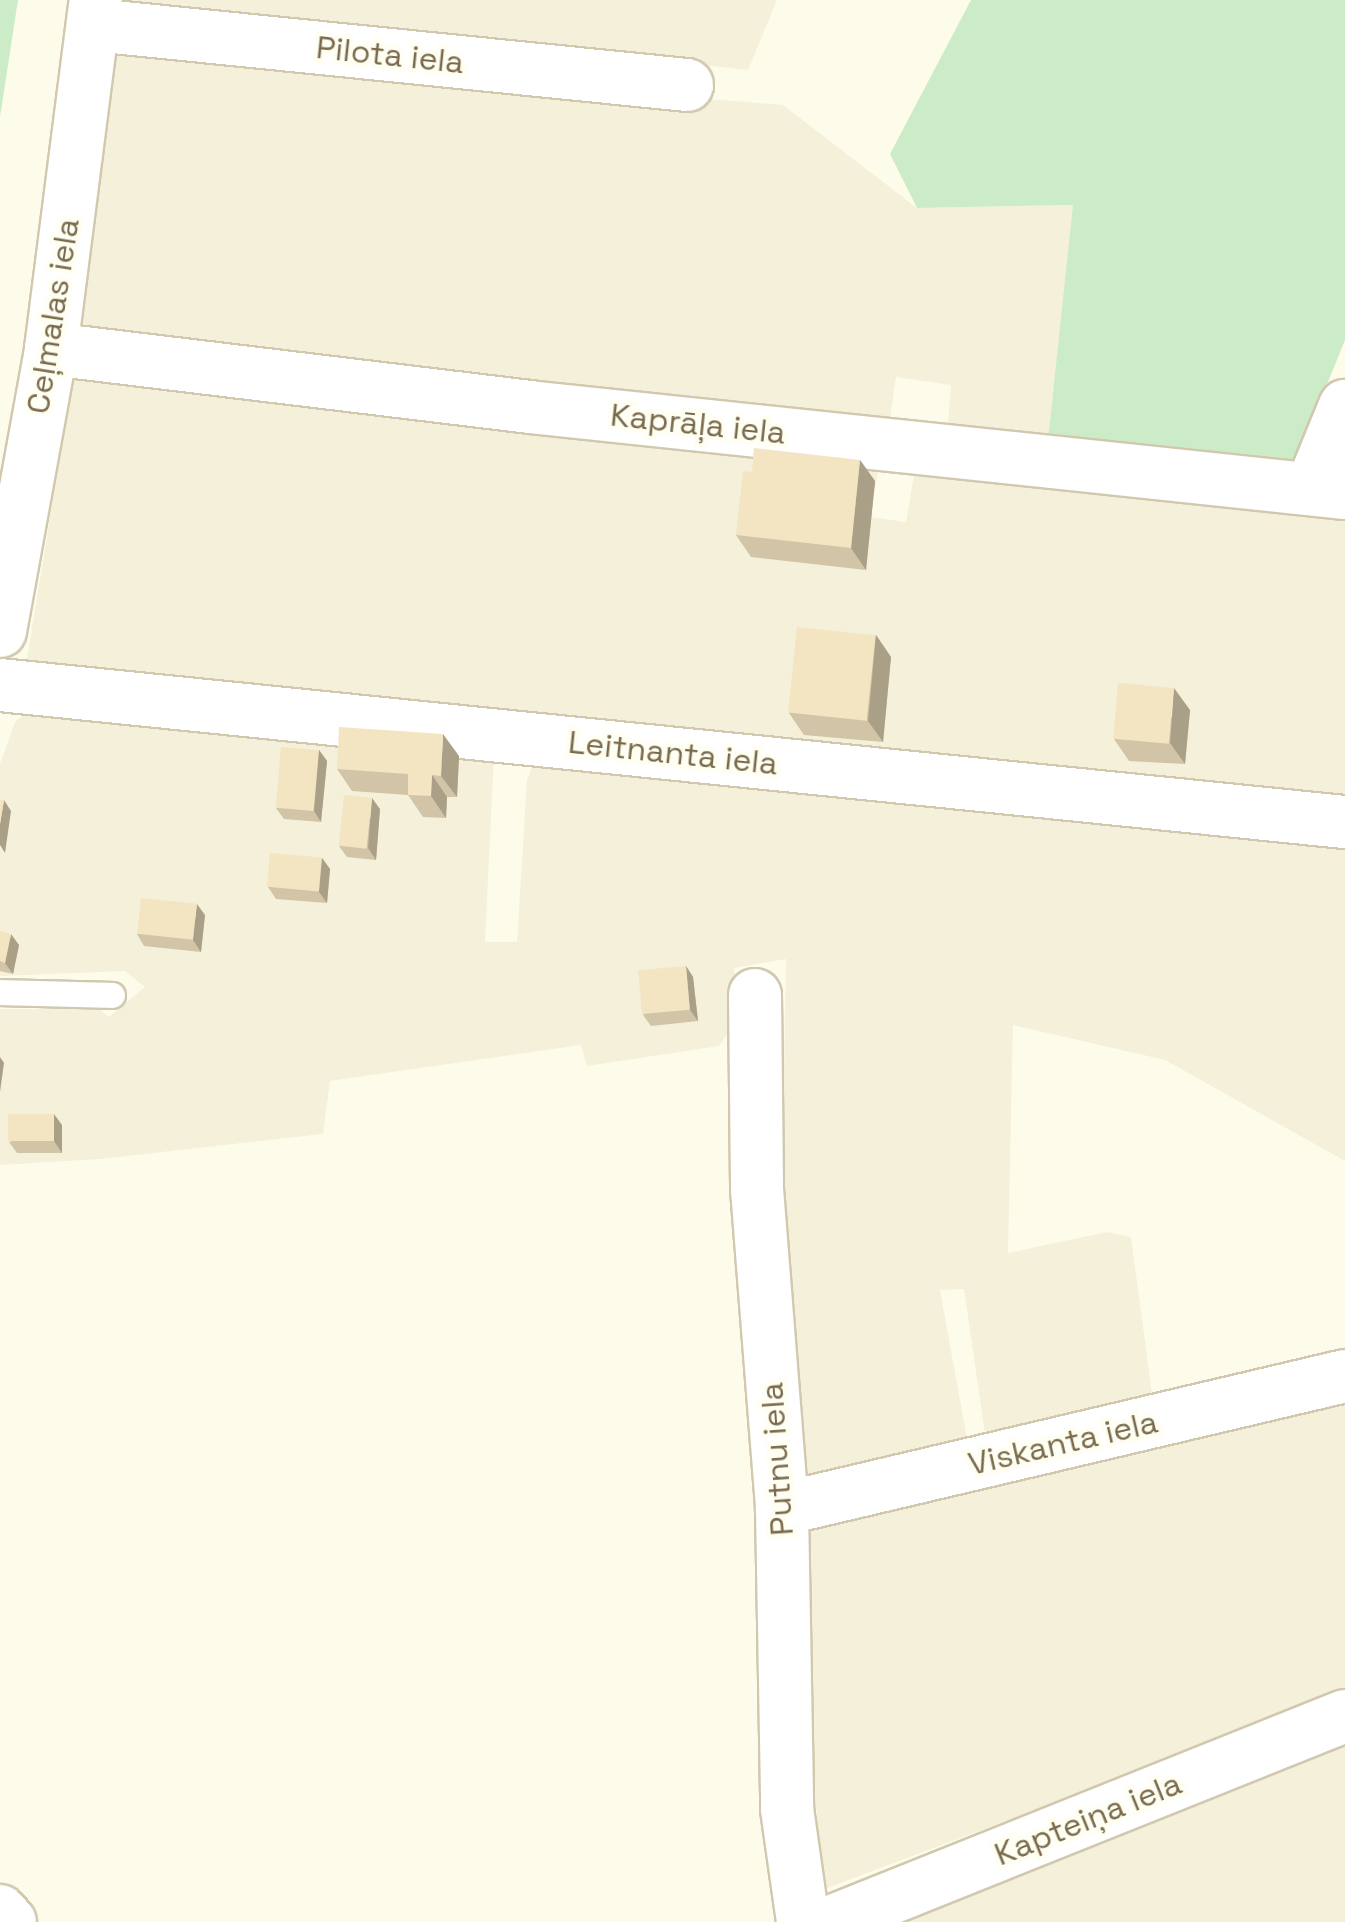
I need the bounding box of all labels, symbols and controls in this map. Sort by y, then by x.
street label: Pilota iela [314,28,466,82]
street label: Ceļmalas iela [19,215,87,417]
street label: Kaprāļa iela [609,396,787,452]
street label: Leitnanta iela [566,723,780,783]
street label: Putnu iela [752,1381,802,1537]
street label: Viskanta iela [965,1403,1161,1483]
street label: Kapteiņa iela [989,1764,1187,1874]

